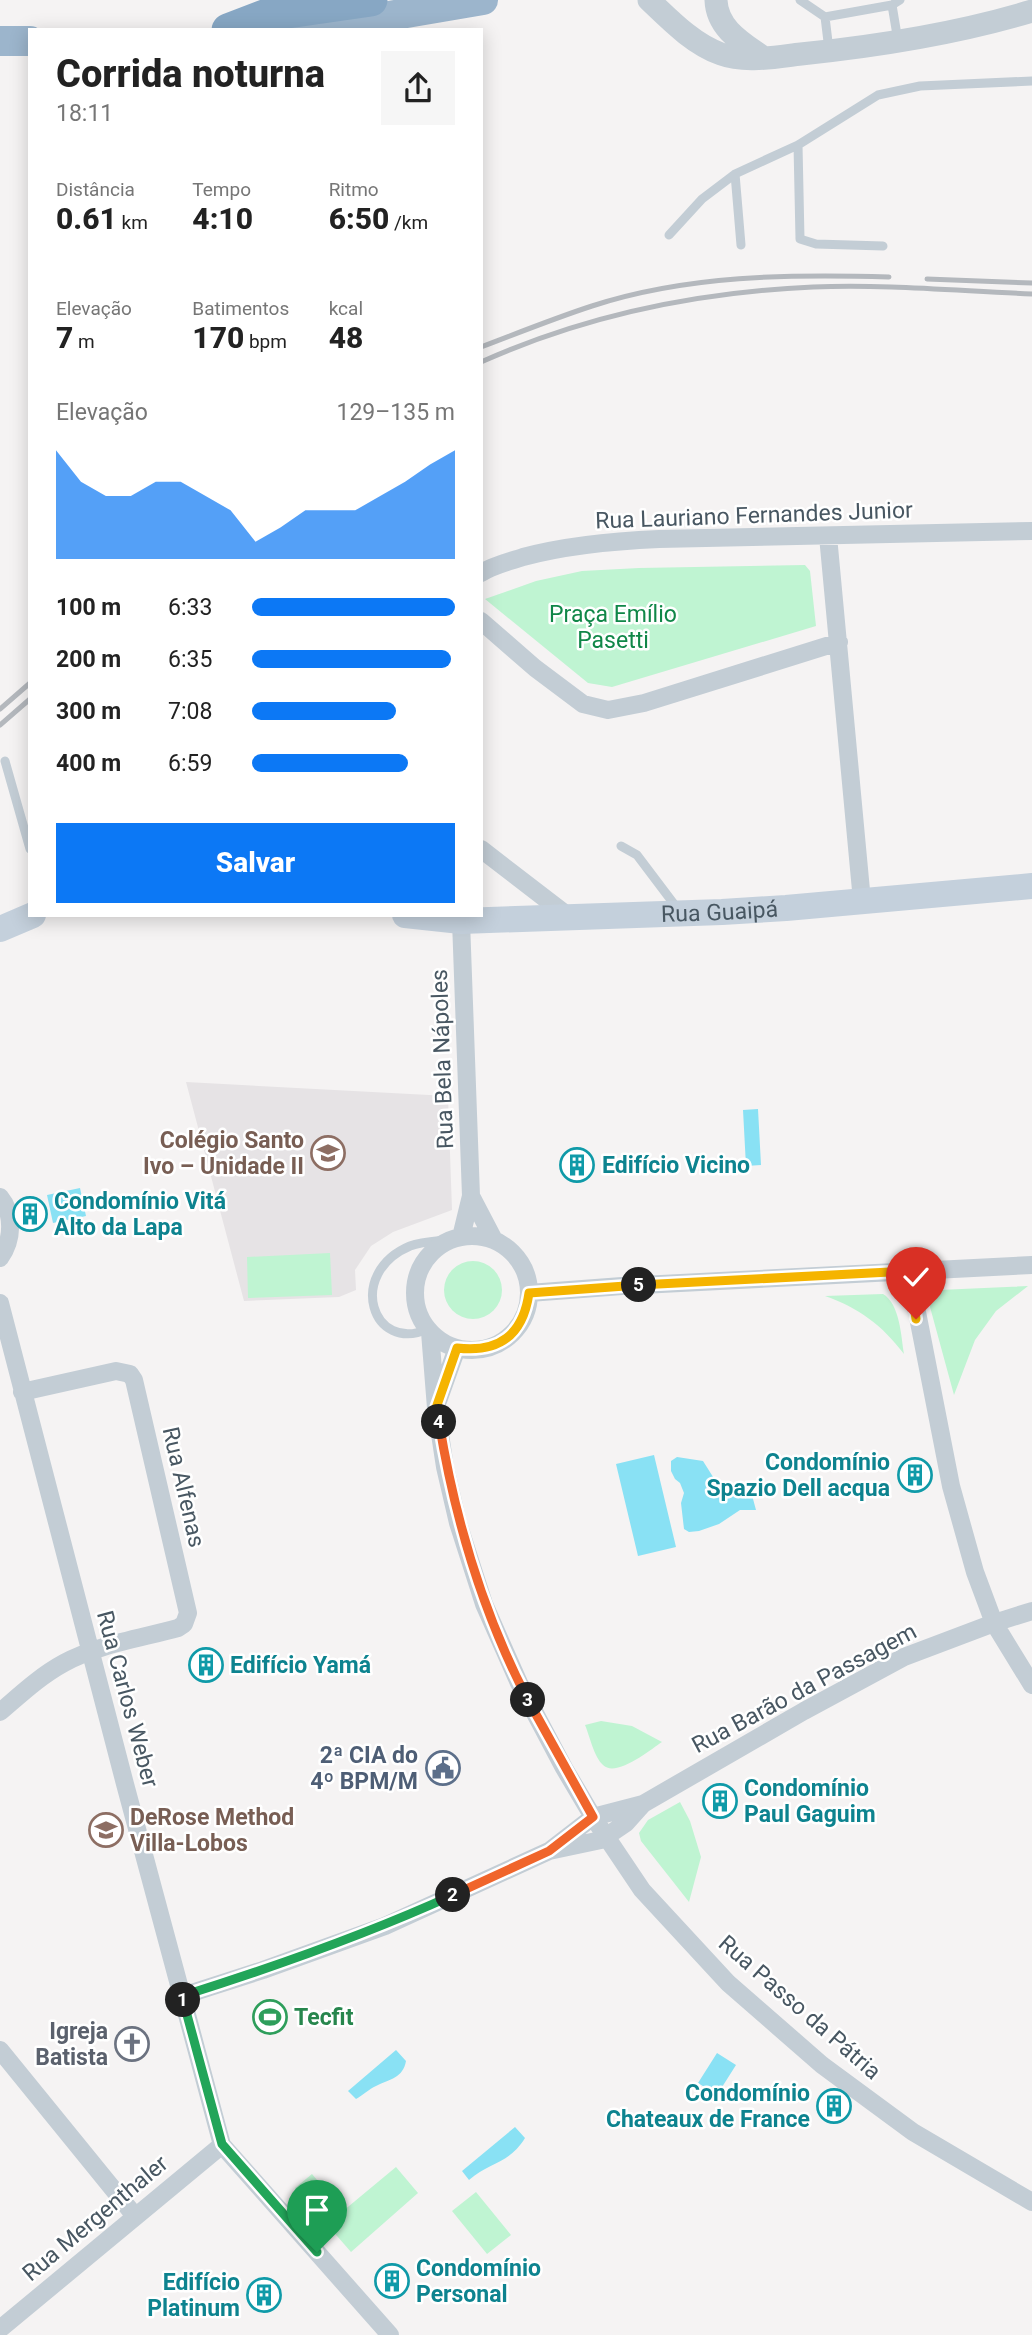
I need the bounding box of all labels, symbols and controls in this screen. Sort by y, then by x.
button: share [381,51,455,125]
text: Corrida noturna [56,52,325,96]
text: 18:11 [56,100,113,127]
text: Distância [56,178,135,201]
text: Tempo [192,178,251,201]
text: Ritmo [329,178,379,201]
text: 0.61 [56,201,117,236]
text: 4:10 [192,201,253,236]
text: 6:50 [329,201,389,236]
text: km [117,211,148,234]
text: /km [389,211,428,234]
text: Elevação [56,297,132,320]
text: Batimentos [192,297,289,320]
text: kcal [329,297,363,320]
text: 7 [56,320,73,355]
text: 170 [192,320,244,355]
text: 48 [329,320,363,355]
text: m [73,330,95,353]
text: bpm [244,330,287,353]
text: Elevação [56,399,148,426]
text: 129–135 m [336,399,455,426]
street label: Rua Lauriano Fernandes Junior [595,496,913,535]
text: 100 m [56,594,121,621]
text: 6:33 [168,594,212,621]
park label: Praça Emílio Pasetti [549,601,677,654]
text: 200 m [56,646,121,673]
text: 6:35 [168,646,212,673]
text: 300 m [56,698,121,725]
text: 7:08 [168,698,212,725]
text: 400 m [56,750,121,777]
text: 6:59 [168,750,212,777]
button: Salvar [56,823,455,903]
street label: Rua Guaipá [661,896,779,928]
street label: Rua Bela Nápoles [426,969,459,1149]
place label: Colégio Santo Ivo – Unidade II [143,1127,304,1180]
school or university icon: Colégio Santo Ivo – Unidade II [309,1134,347,1172]
building icon: Edifício Vicino [558,1146,596,1184]
place label: Edifício Vicino [602,1152,750,1179]
place label: Condomínio Vitá Alto da Lapa [54,1188,226,1241]
building icon: Condomínio Vitá Alto da Lapa [11,1195,49,1233]
pin [886,1247,946,1319]
icon: check [897,1258,935,1296]
pin: 5 [622,1268,656,1302]
text: 5 [633,1273,644,1296]
pin: 4 [422,1404,457,1440]
text: 4 [433,1410,444,1433]
street label: Rua Alfenas [157,1424,210,1550]
place label: Condomínio Spazio Dell acqua [706,1449,890,1502]
building icon: Condomínio Spazio Dell acqua [896,1456,934,1494]
street label: Rua Carlos Weber [91,1608,164,1791]
street label: Rua Barão da Passagem [687,1618,921,1759]
building icon: Edifício Yamá [187,1646,225,1684]
place label: Edifício Yamá [230,1652,371,1679]
pin: 3 [510,1682,546,1718]
text: 3 [522,1688,533,1711]
place label: 2ª CIA do 4º BPM/M [310,1742,418,1795]
public building icon: 2ª CIA do 4º BPM/M [424,1749,462,1787]
place label: Condomínio Paul Gaguim [744,1775,876,1828]
building icon: Condomínio Paul Gaguim [701,1782,739,1820]
place label: DeRose Method Villa-Lobos [130,1804,294,1857]
school or university icon: DeRose Method Villa-Lobos [87,1811,125,1849]
pin: 2 [435,1878,470,1912]
text: 2 [447,1883,458,1906]
street label: Rua Passo da Pátria [713,1930,886,2085]
pin: 1 [166,1982,200,2018]
text: 1 [177,1988,188,2011]
sports icon: Tecfit [251,1998,289,2036]
place label: Tecfit [294,2004,354,2031]
place label: Igreja Batista [35,2018,108,2071]
church icon: Igreja Batista [113,2025,151,2063]
place label: Condomínio Chateaux de France [606,2080,810,2133]
building icon: Condomínio Chateaux de France [815,2087,853,2125]
street label: Rua Mergenthaler [17,2150,173,2287]
pin [287,2180,347,2252]
icon: arrive [298,2191,336,2229]
place label: Condomínio Personal [416,2255,541,2308]
building icon: Condomínio Personal [373,2262,411,2300]
place label: Edifício Platinum [147,2269,240,2322]
building icon: Edifício Platinum [245,2276,283,2314]

